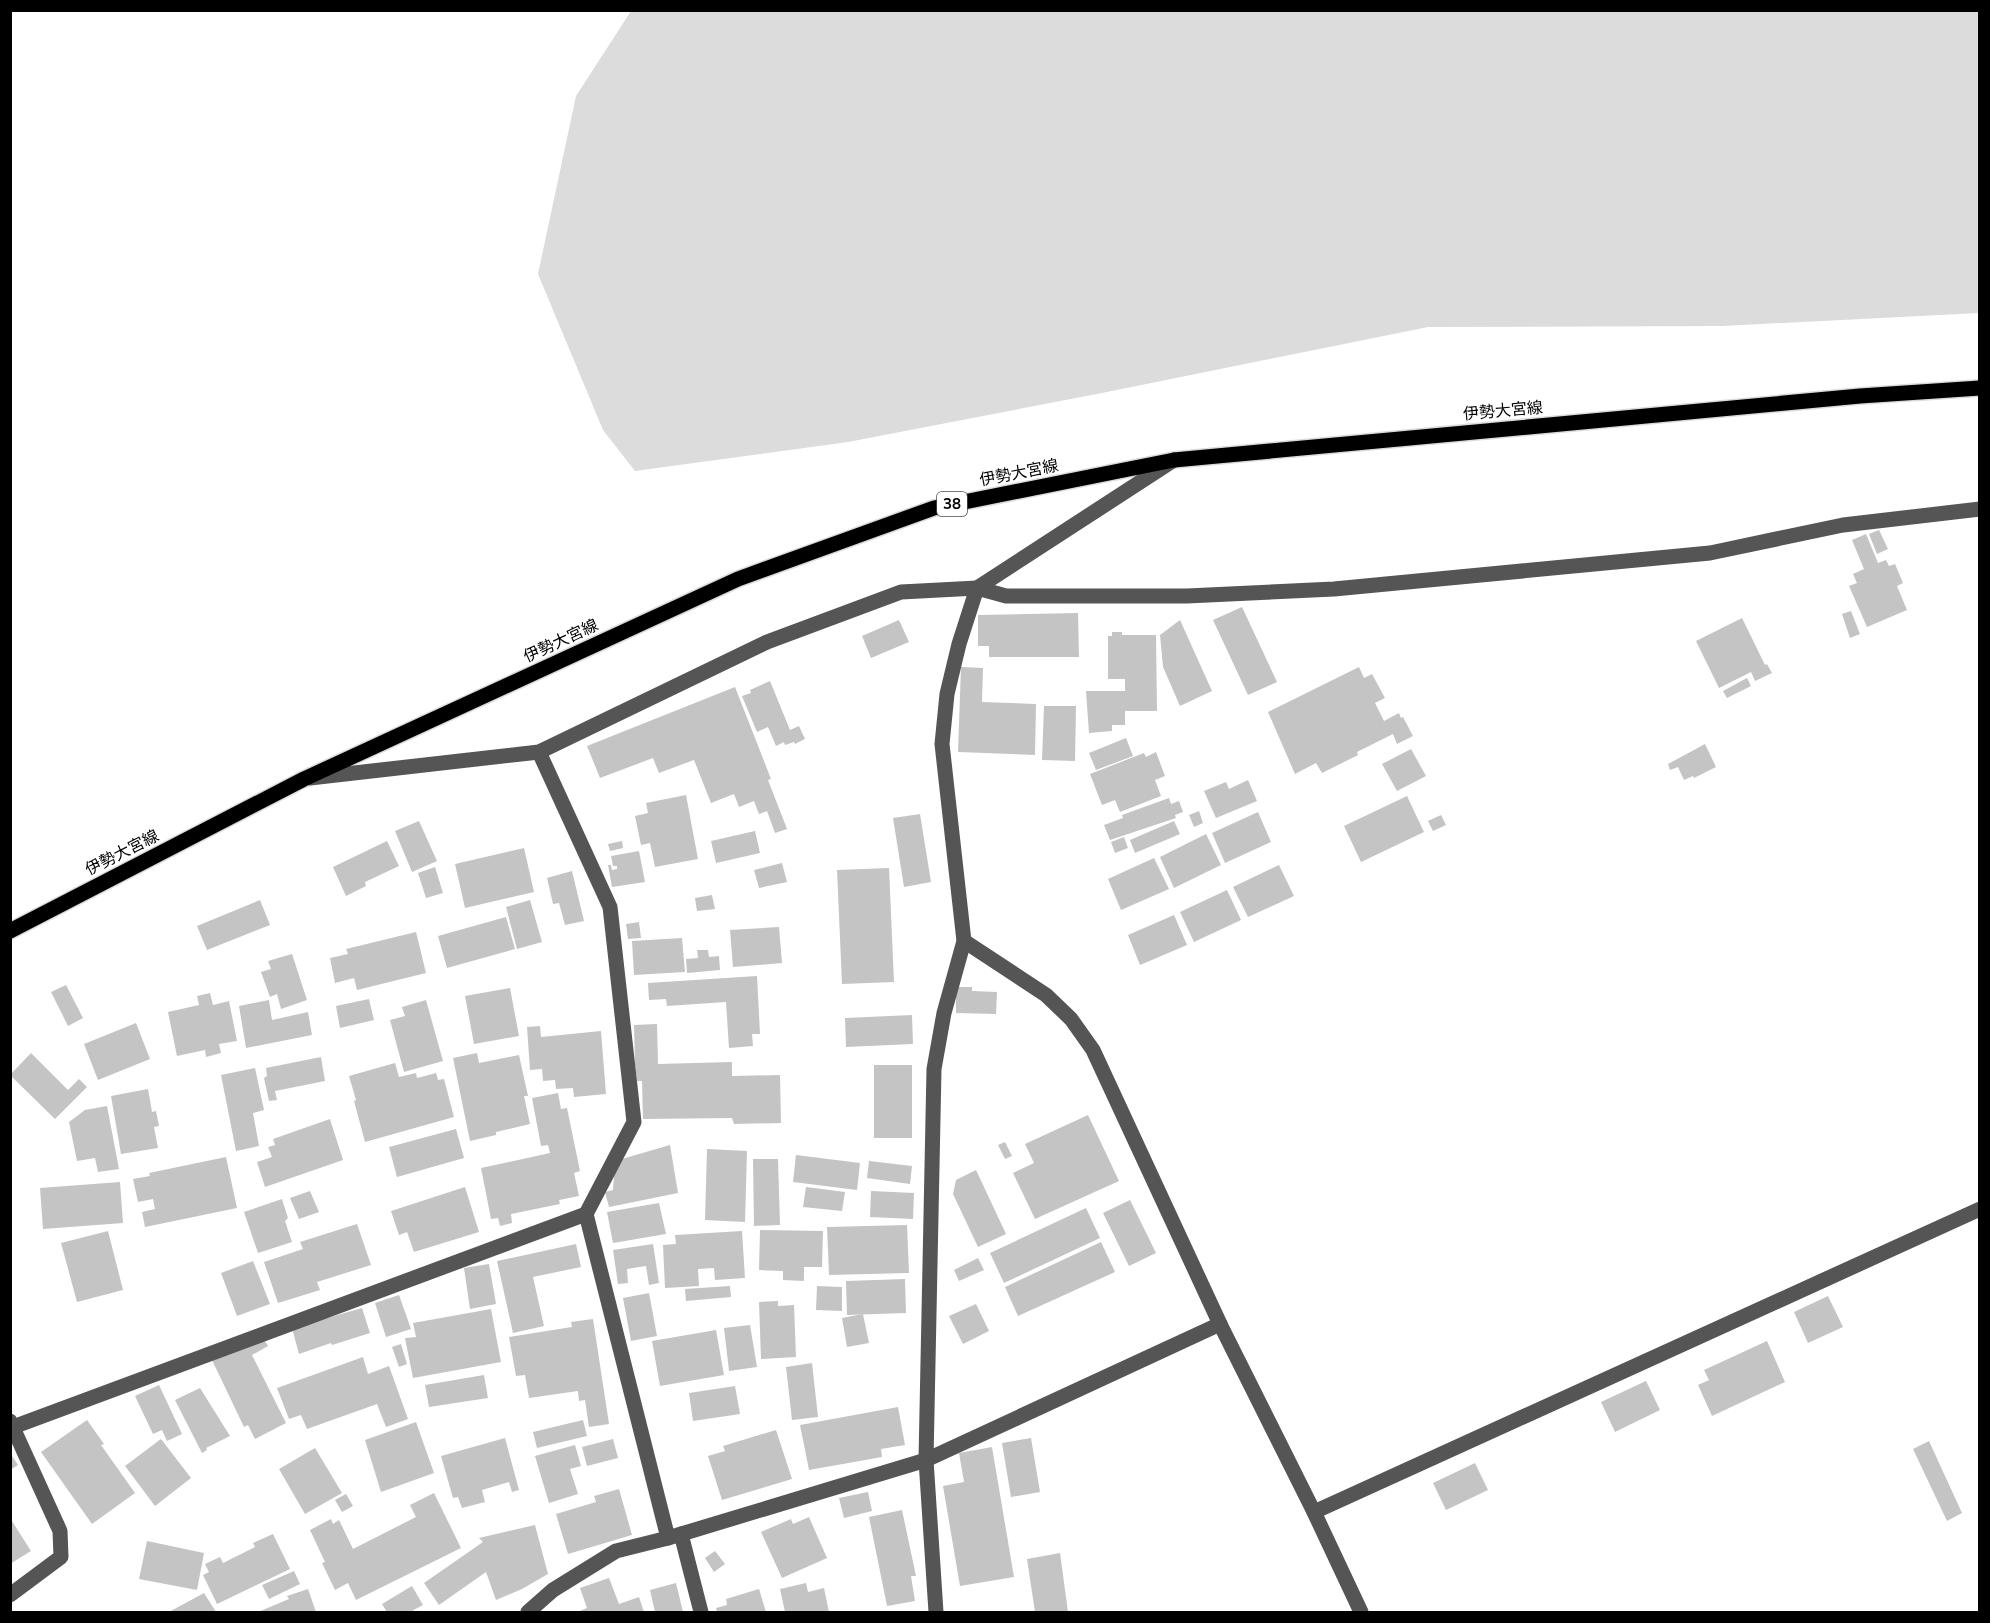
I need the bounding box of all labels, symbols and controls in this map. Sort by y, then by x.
street label: 伊勢大宮線 [1462,397,1544,425]
street label: 伊勢大宮線 [978,455,1060,491]
road number: 38 [937,492,967,516]
street label: 伊勢大宮線 [520,614,602,668]
street label: 伊勢大宮線 [81,825,163,881]

